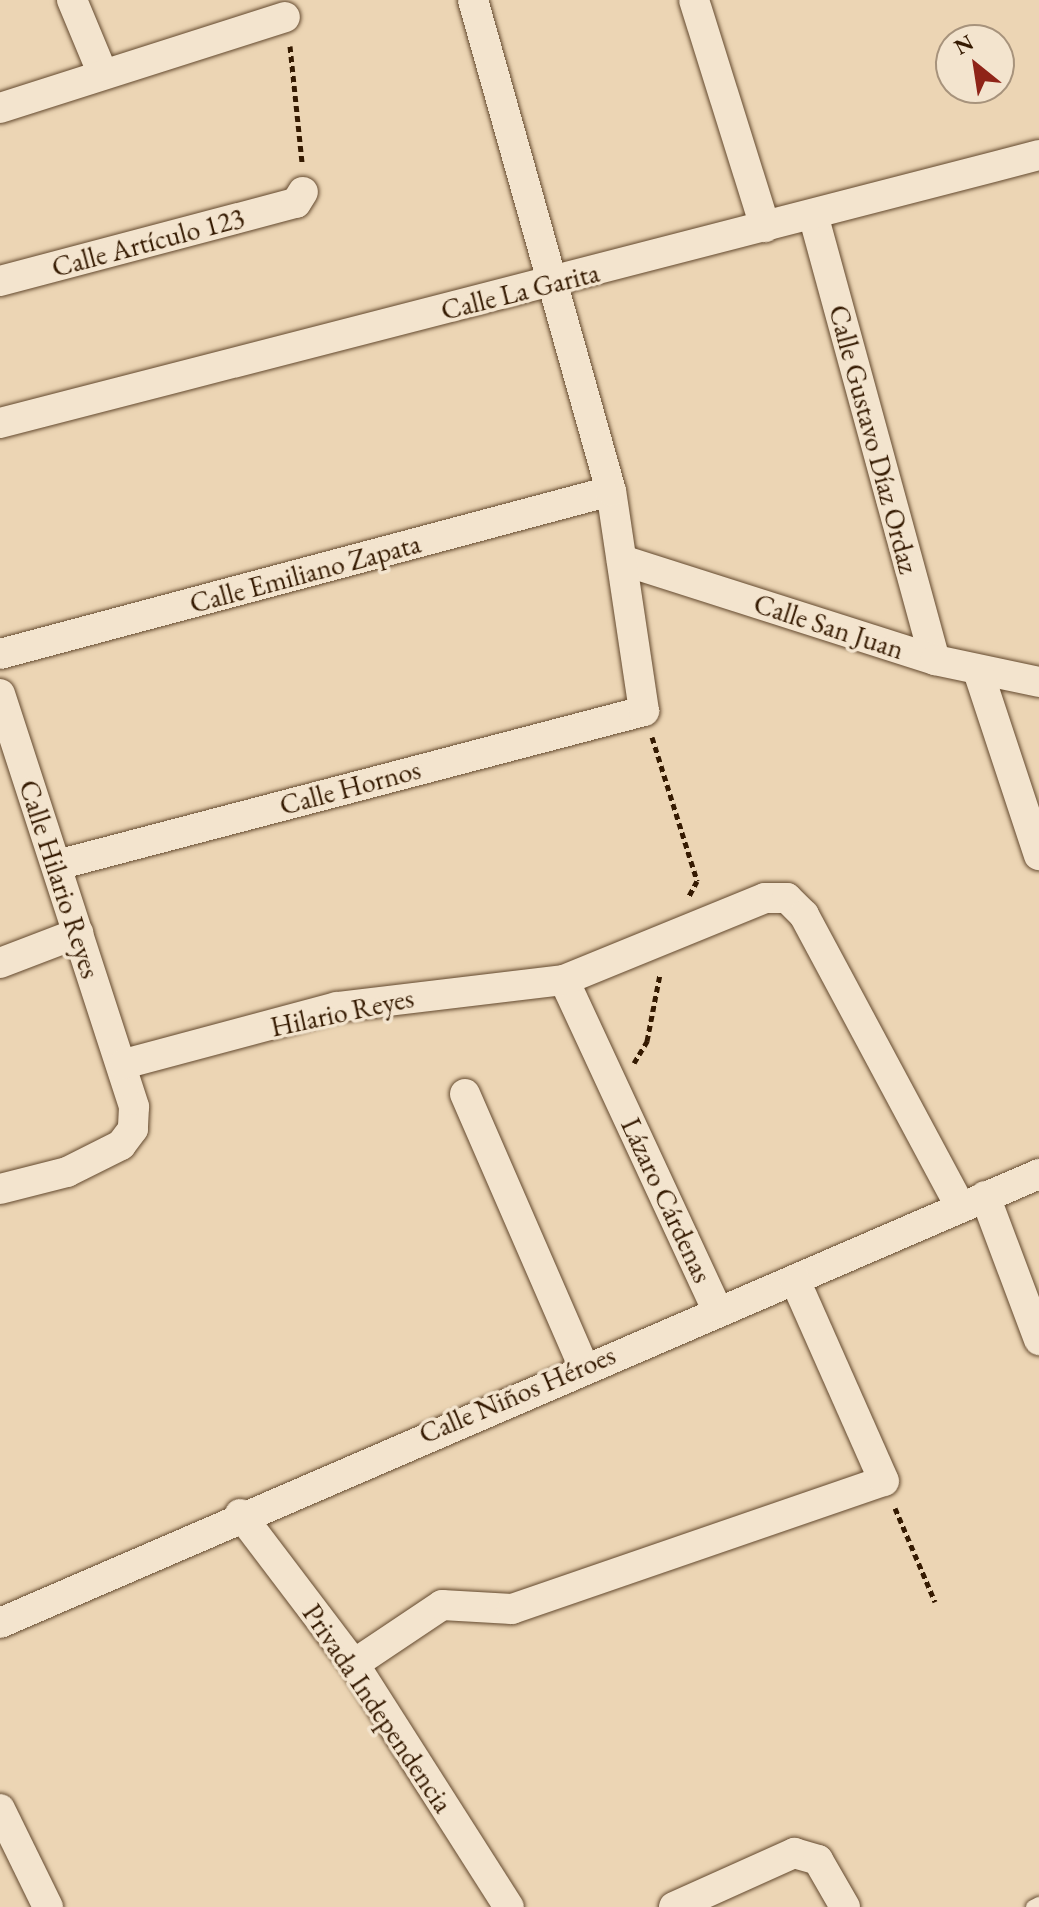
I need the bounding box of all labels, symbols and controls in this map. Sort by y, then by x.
north arrow [935,24,1015,104]
text: N [949,28,979,62]
street label: Calle Artículo 123 [48,200,248,284]
street label: Calle La Garita [437,255,603,327]
street label: Calle Gustavo Díaz Ordaz [822,301,926,577]
street label: Calle Emiliano Zapata [186,526,424,620]
street label: Calle San Juan [750,586,908,666]
street label: Calle Hornos [276,752,424,822]
street label: Calle Hilario Reyes [12,776,108,982]
street label: Hilario Reyes [267,980,417,1044]
street label: Lázaro Cárdenas [614,1112,720,1288]
street label: Calle Niños Héroes [414,1337,620,1451]
street label: Privada Independencia [296,1597,460,1819]

